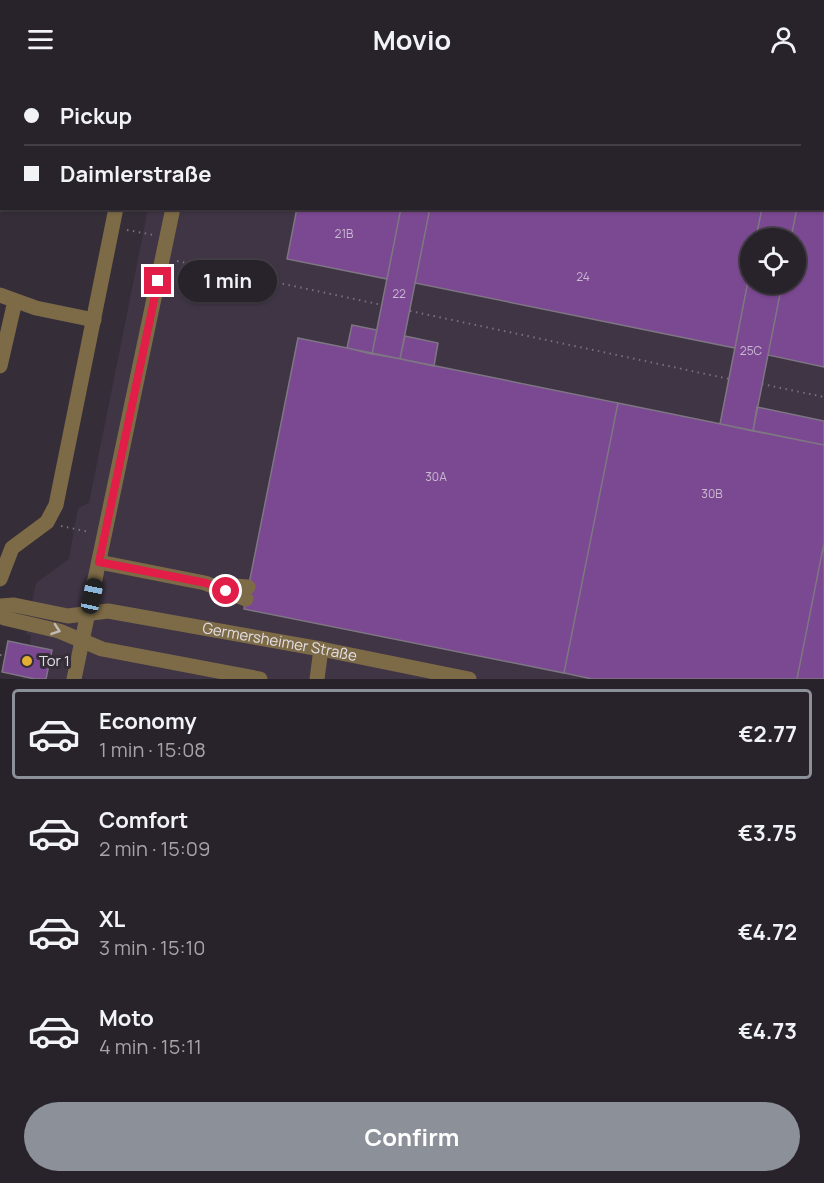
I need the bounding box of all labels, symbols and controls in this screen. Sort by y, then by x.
text: Movio [373,21,451,58]
icon: menu [24,23,57,56]
icon: person [767,23,800,56]
text: Pickup [60,101,132,131]
text: Daimlerstraße [60,159,212,189]
house number: 21B [335,225,353,242]
map controls [740,228,806,294]
button: locate [740,228,806,294]
callout: 1 min [179,260,278,302]
route end [144,267,171,294]
text: 1 min [203,267,252,294]
house number: 24 [576,268,590,285]
house number: 22 [392,285,406,302]
house number: 25C [740,342,763,359]
house number: 30A [425,468,447,485]
house number: 30B [701,485,723,502]
car [79,577,105,615]
route start [212,577,239,604]
street label: Germersheimer Straße [201,617,359,666]
one-way arrow [50,623,61,636]
place label: Tor 1 [39,650,70,671]
marker: Tor 1 [20,654,34,668]
text: Economy [99,706,197,736]
icon: car [27,707,81,761]
text: €2.77 [739,719,797,749]
text: 1 min · 15:08 [99,736,206,763]
text: Comfort [99,805,188,835]
icon: car [27,806,81,860]
text: €3.75 [738,818,797,848]
text: 2 min · 15:09 [99,835,210,862]
text: XL [99,904,125,934]
icon: car [27,905,81,959]
text: €4.72 [738,917,797,947]
text: 3 min · 15:10 [99,934,205,961]
text: Moto [99,1003,154,1033]
icon: car [27,1004,81,1058]
text: €4.73 [738,1016,797,1046]
text: 4 min · 15:11 [99,1033,202,1060]
button: Confirm [24,1102,800,1171]

